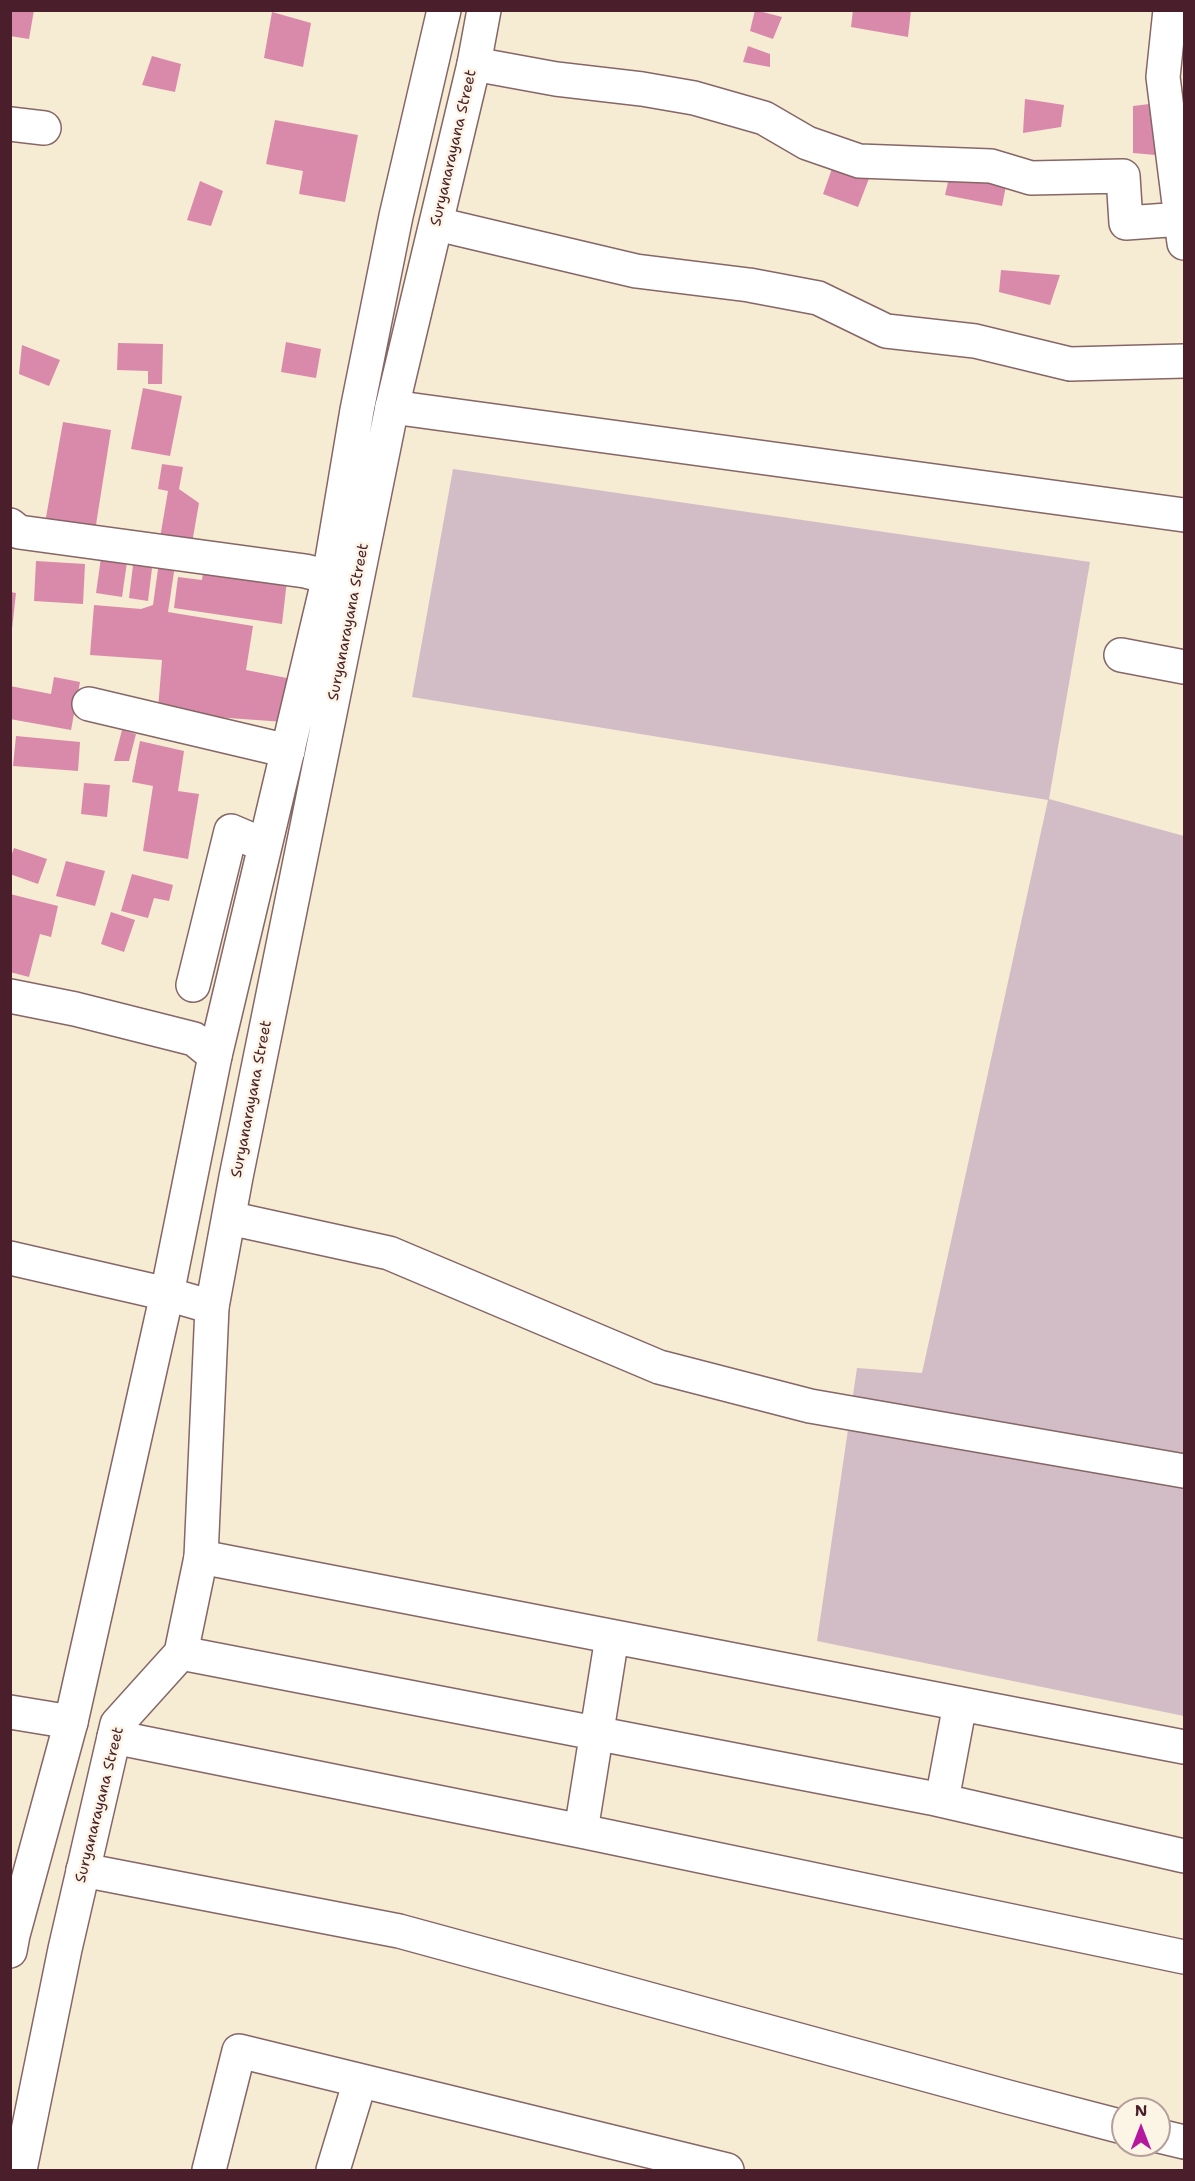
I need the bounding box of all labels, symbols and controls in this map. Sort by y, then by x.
street label: Suryanarayana Street [427,68,481,228]
street label: Suryanarayana Street [325,542,373,702]
street label: Suryanarayana Street [228,1019,276,1179]
street label: Suryanarayana Street [72,1725,128,1885]
north arrow [1111,2097,1171,2157]
text: N [1135,2100,1147,2121]

